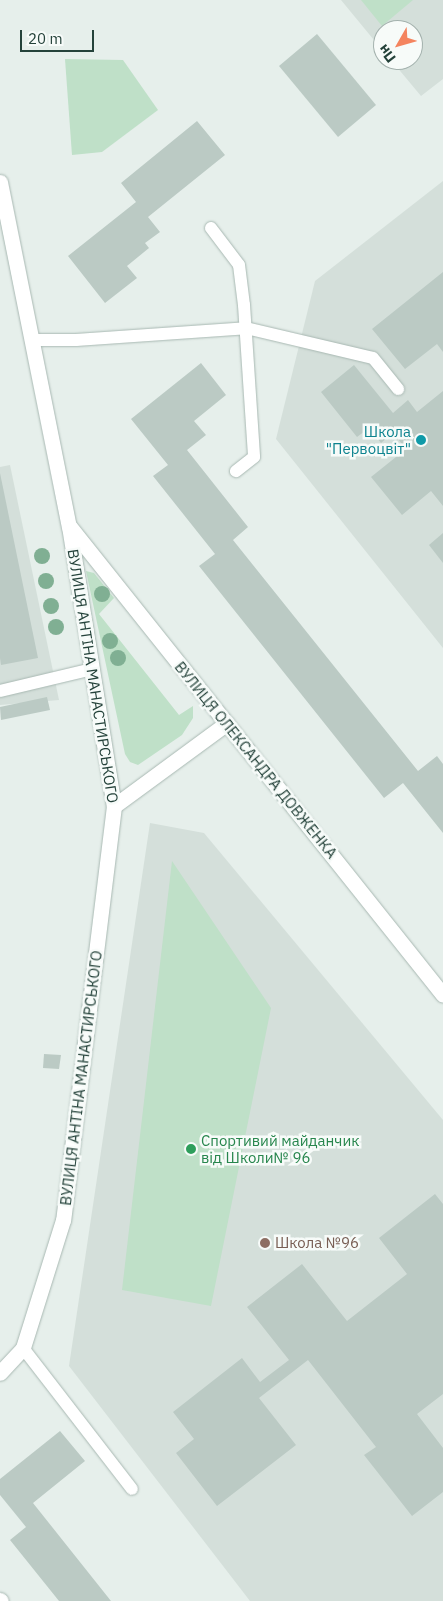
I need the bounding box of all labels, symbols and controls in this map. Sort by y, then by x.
scale bar [22,20,96,52]
north arrow [373,20,423,70]
text: 20 m [28,29,63,48]
text: Пн [374,41,400,66]
place label: Школа "Первоцвіт" [326,422,411,457]
marker: Школа "Первоцвіт" [415,434,427,446]
street label: ВУЛИЦЯ АНТІНА МАНАСТИРСЬКОГО [64,548,122,804]
street label: ВУЛИЦЯ ОЛЕКСАНДРА ДОВЖЕНКА [171,658,341,862]
street label: ВУЛИЦЯ АНТІНА МАНАСТИРСЬКОГО [56,949,106,1207]
place label: Спортивий майданчик від Школи№ 96 [201,1131,359,1166]
marker: Спортивий майданчик від Школи№ 96 [185,1143,197,1155]
place label: Школа №96 [275,1234,359,1252]
marker: Школа №96 [259,1237,271,1249]

